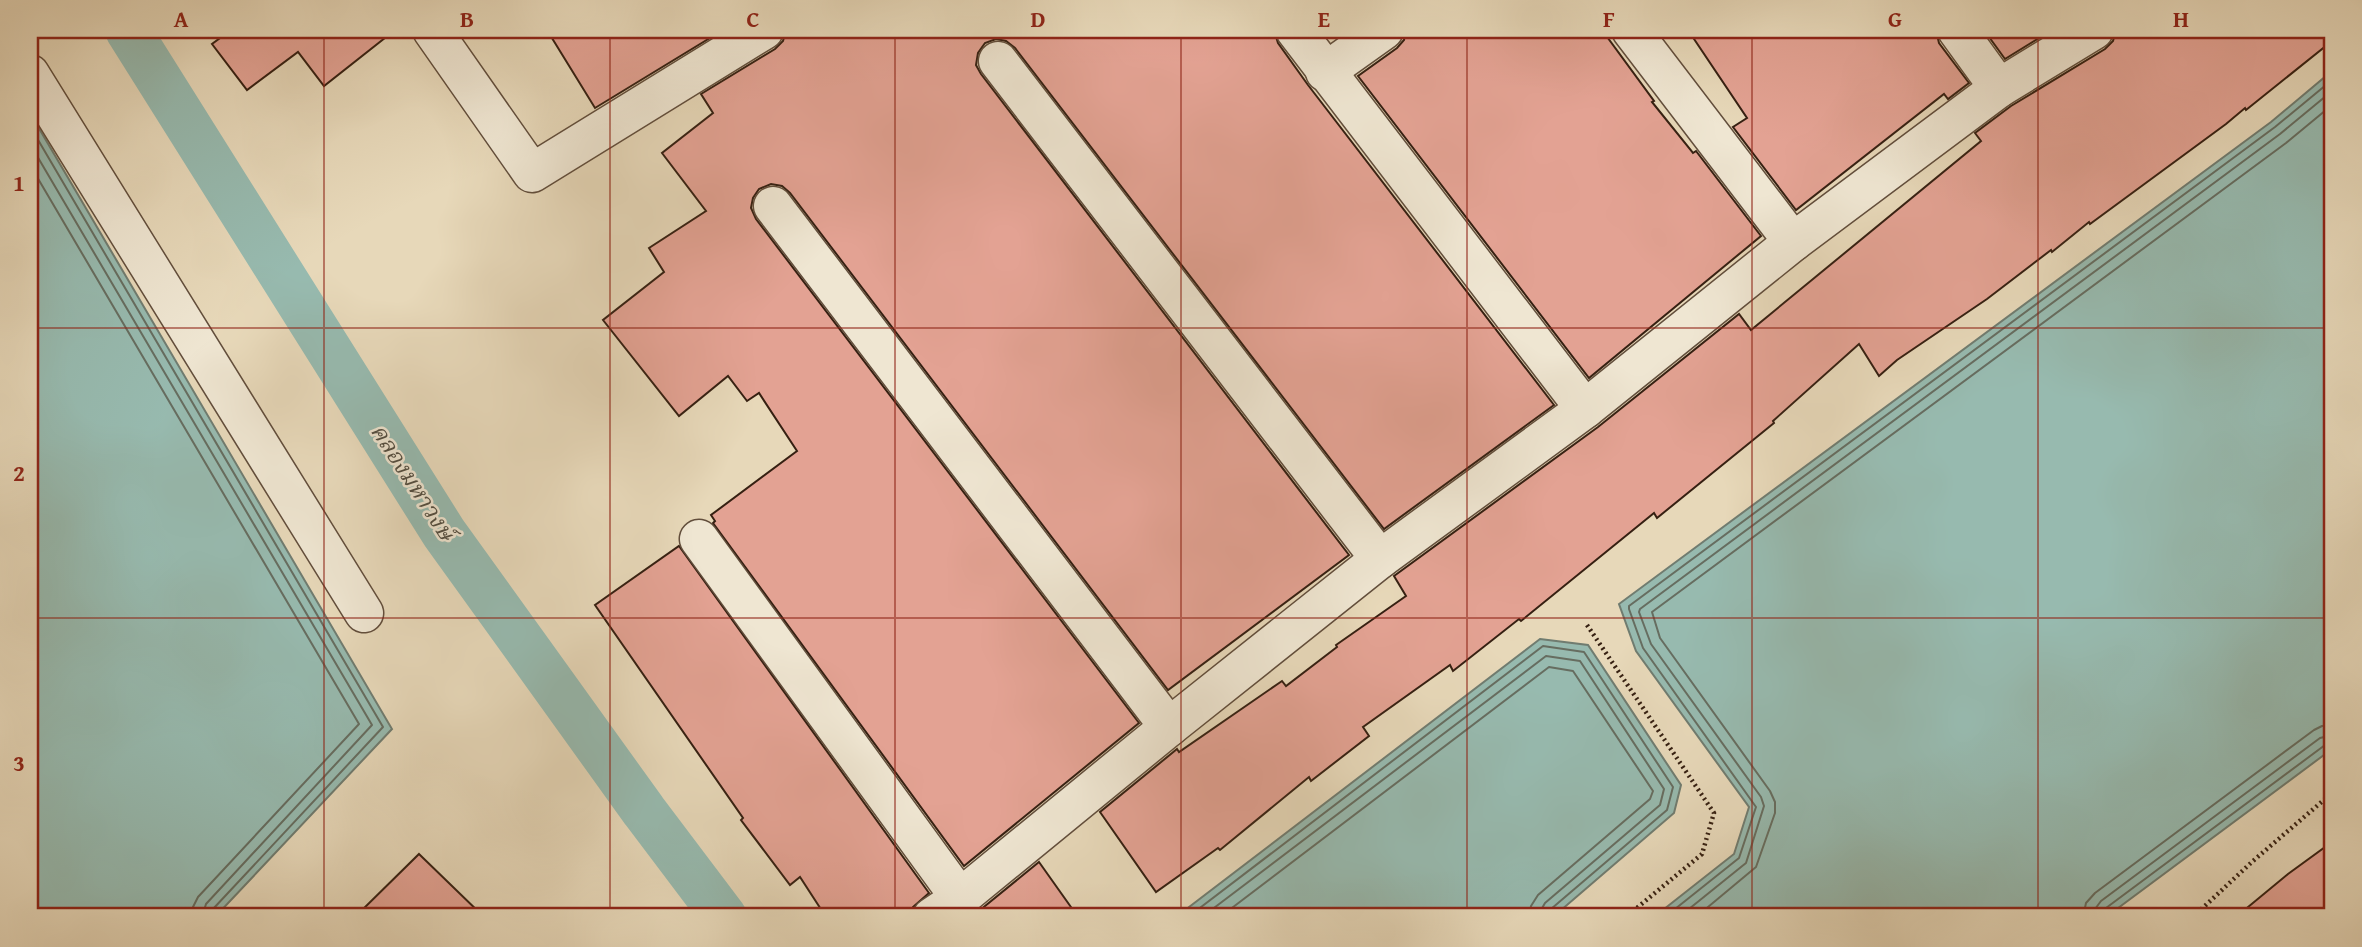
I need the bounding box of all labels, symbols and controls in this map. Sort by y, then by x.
text: A [174,2,189,35]
text: B [460,2,474,35]
text: C [746,2,760,35]
text: D [1031,2,1046,35]
text: E [1318,2,1330,35]
text: F [1603,2,1615,35]
text: G [1888,2,1902,35]
text: H [2173,2,2189,35]
text: 1 [13,166,25,199]
water label: คลองมหาวงษ์ [363,417,465,549]
text: 2 [13,456,25,489]
text: 3 [13,746,25,779]

